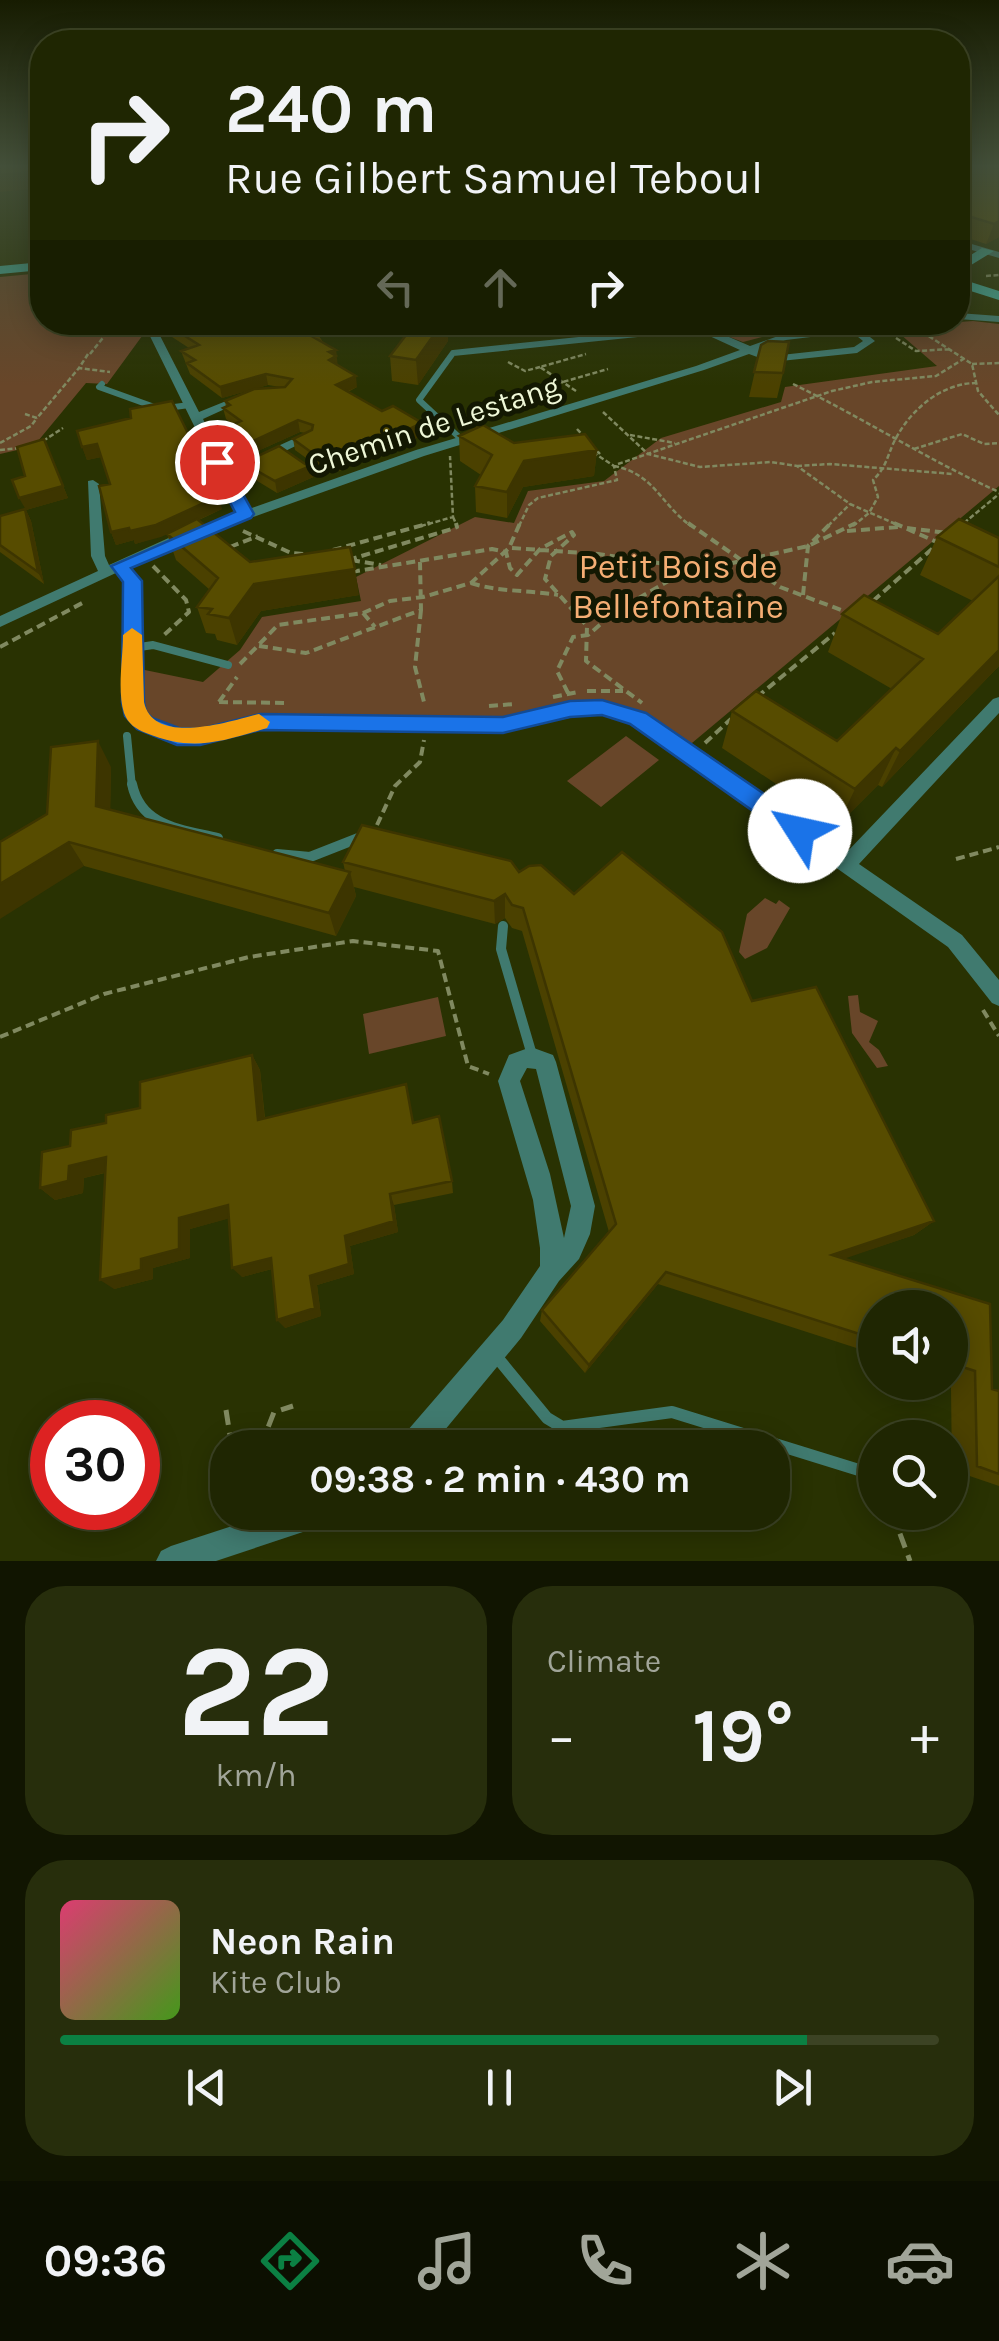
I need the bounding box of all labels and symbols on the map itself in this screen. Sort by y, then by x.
street label: Chemin de Lestang [304,367,564,483]
pin [175,420,260,505]
park label: Petit Bois de Bellefontaine [572,546,784,627]
position arrow [748,779,852,883]
speed limit sign: 30 [30,1400,160,1530]

